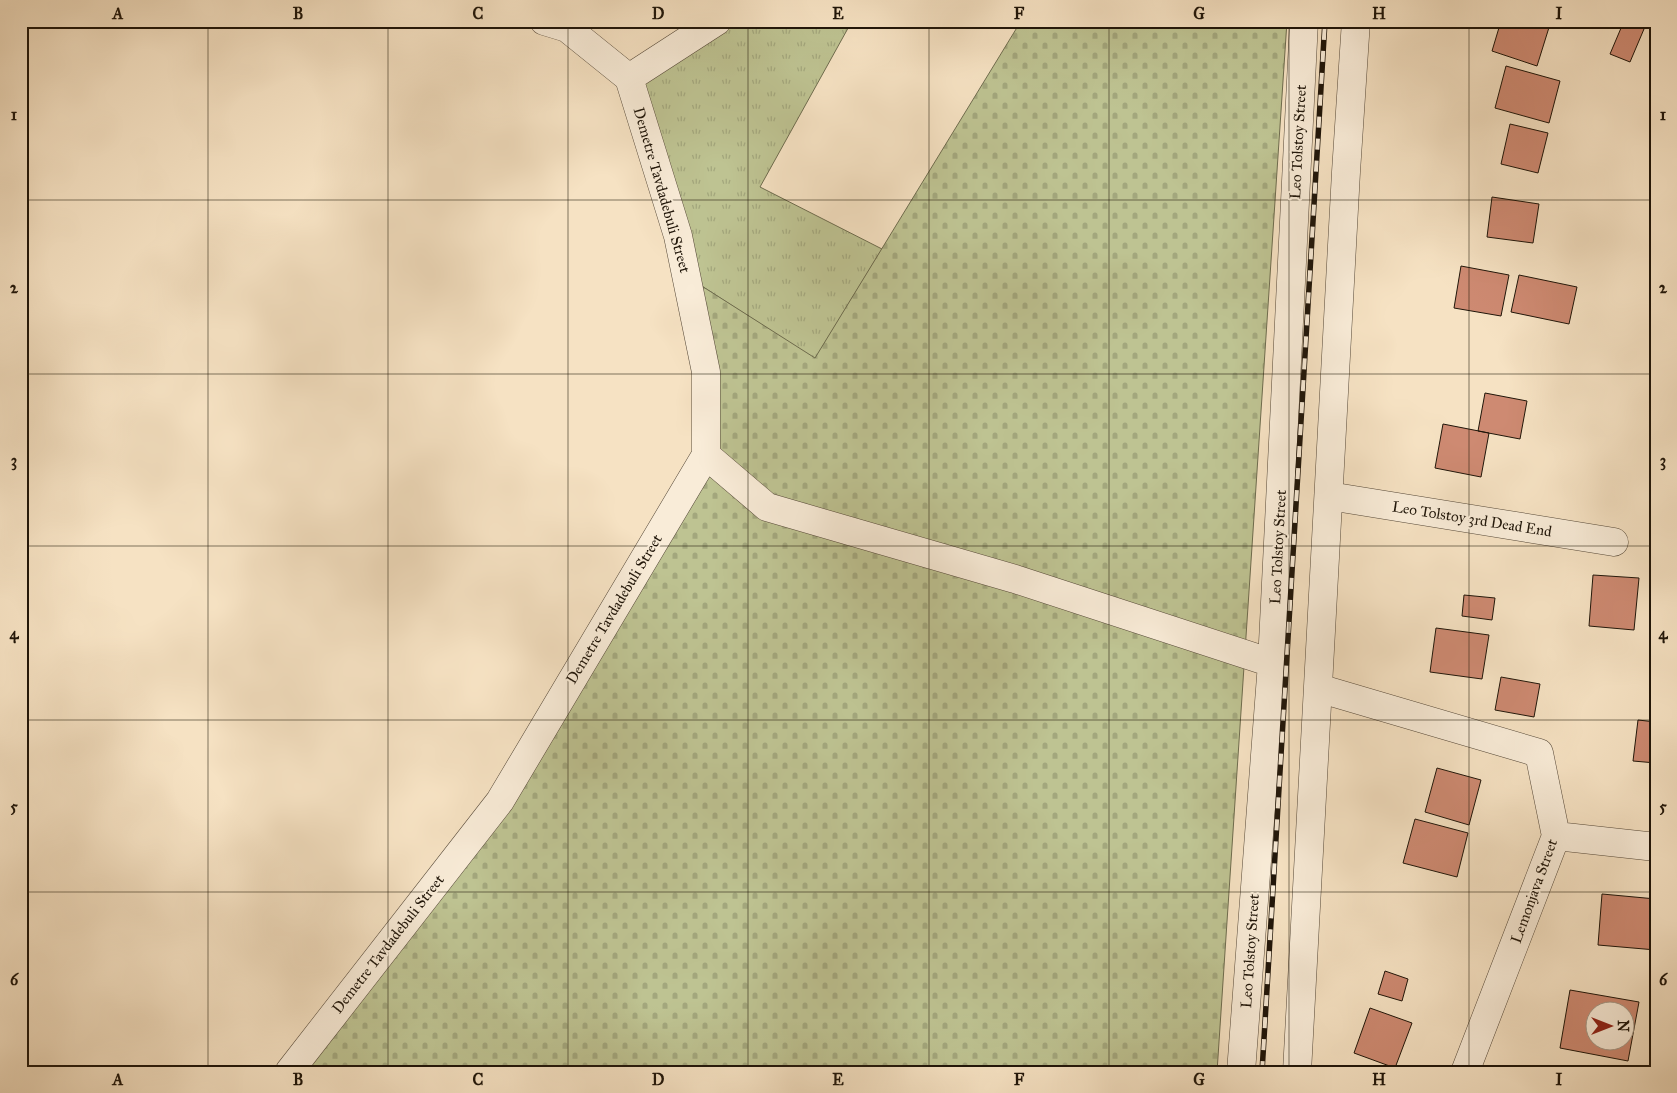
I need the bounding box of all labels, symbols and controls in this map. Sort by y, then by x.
text: A [112,4,124,23]
text: B [293,4,303,23]
text: C [473,4,484,23]
text: D [652,4,665,23]
text: E [832,4,844,23]
text: F [1014,4,1025,23]
text: G [1193,4,1205,23]
text: H [1372,4,1386,23]
text: I [1556,4,1563,23]
street label: Leo Tolstoy Street [1286,84,1310,200]
text: 1 [11,105,18,124]
street label: Demetre Tavdadebuli Street [630,105,694,276]
text: 1 [1660,105,1667,124]
text: 2 [10,278,19,297]
text: 2 [1659,278,1668,297]
text: 3 [11,451,17,471]
text: 3 [1660,451,1666,471]
street label: Leo Tolstoy Street [1266,489,1290,605]
street label: Leo Tolstoy 3rd Dead End [1391,497,1554,541]
street label: Demetre Tavdadebuli Street [562,530,666,687]
text: 4 [10,624,20,644]
text: 4 [1659,624,1669,644]
text: 5 [10,797,18,816]
text: 5 [1659,797,1667,816]
street label: Lemonjava Street [1507,836,1561,946]
street label: Demetre Tavdadebuli Street [328,870,448,1017]
street label: Leo Tolstoy Street [1237,892,1263,1009]
text: 6 [10,970,19,989]
text: 6 [1659,970,1668,989]
north arrow [1584,1000,1634,1050]
text: N [1614,1020,1631,1032]
text: A [112,1070,124,1089]
text: B [293,1070,303,1089]
text: C [473,1070,484,1089]
text: D [652,1070,665,1089]
text: E [832,1070,844,1089]
text: F [1014,1070,1025,1089]
text: G [1193,1070,1205,1089]
text: H [1372,1070,1386,1089]
text: I [1556,1070,1563,1089]

